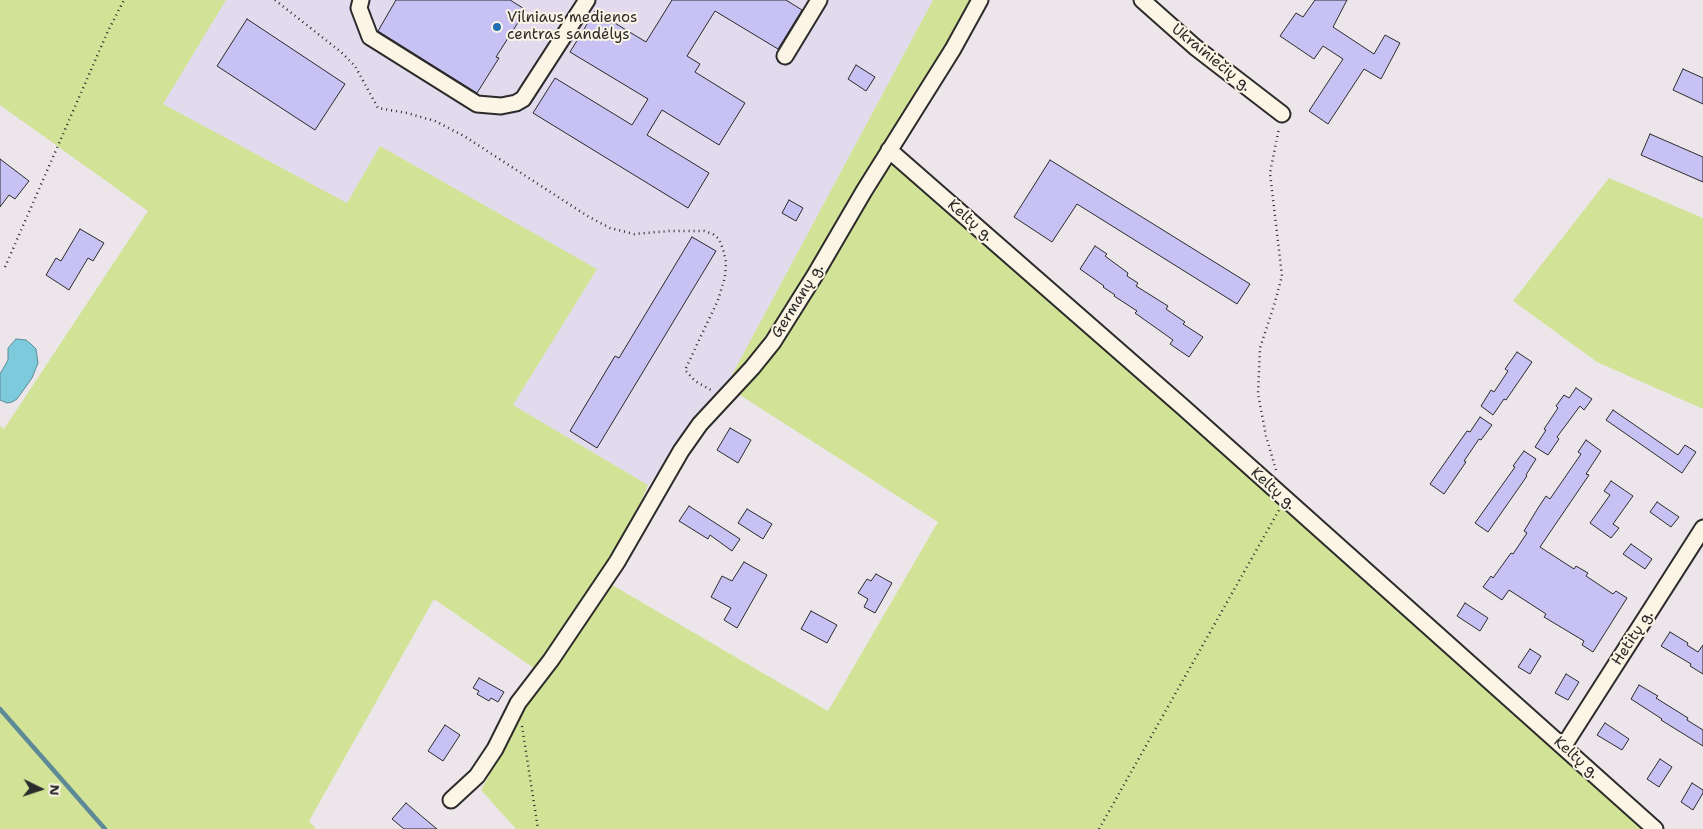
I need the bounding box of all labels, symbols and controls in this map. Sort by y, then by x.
place label: Vilniaus medienos centras sandėlys [507,9,637,44]
street label: Ukrainiečių g. [1168,20,1254,96]
marker: Vilniaus medienos centras sandėlys [491,21,503,33]
street label: Keltų g. [943,196,997,246]
street label: Germanų g. [768,261,828,341]
street label: Keltų g. [1247,464,1299,514]
street label: Hetitų g. [1608,607,1658,669]
street label: Keltų g. [1550,733,1602,783]
north arrow [15,764,65,814]
text: N [46,784,64,796]

